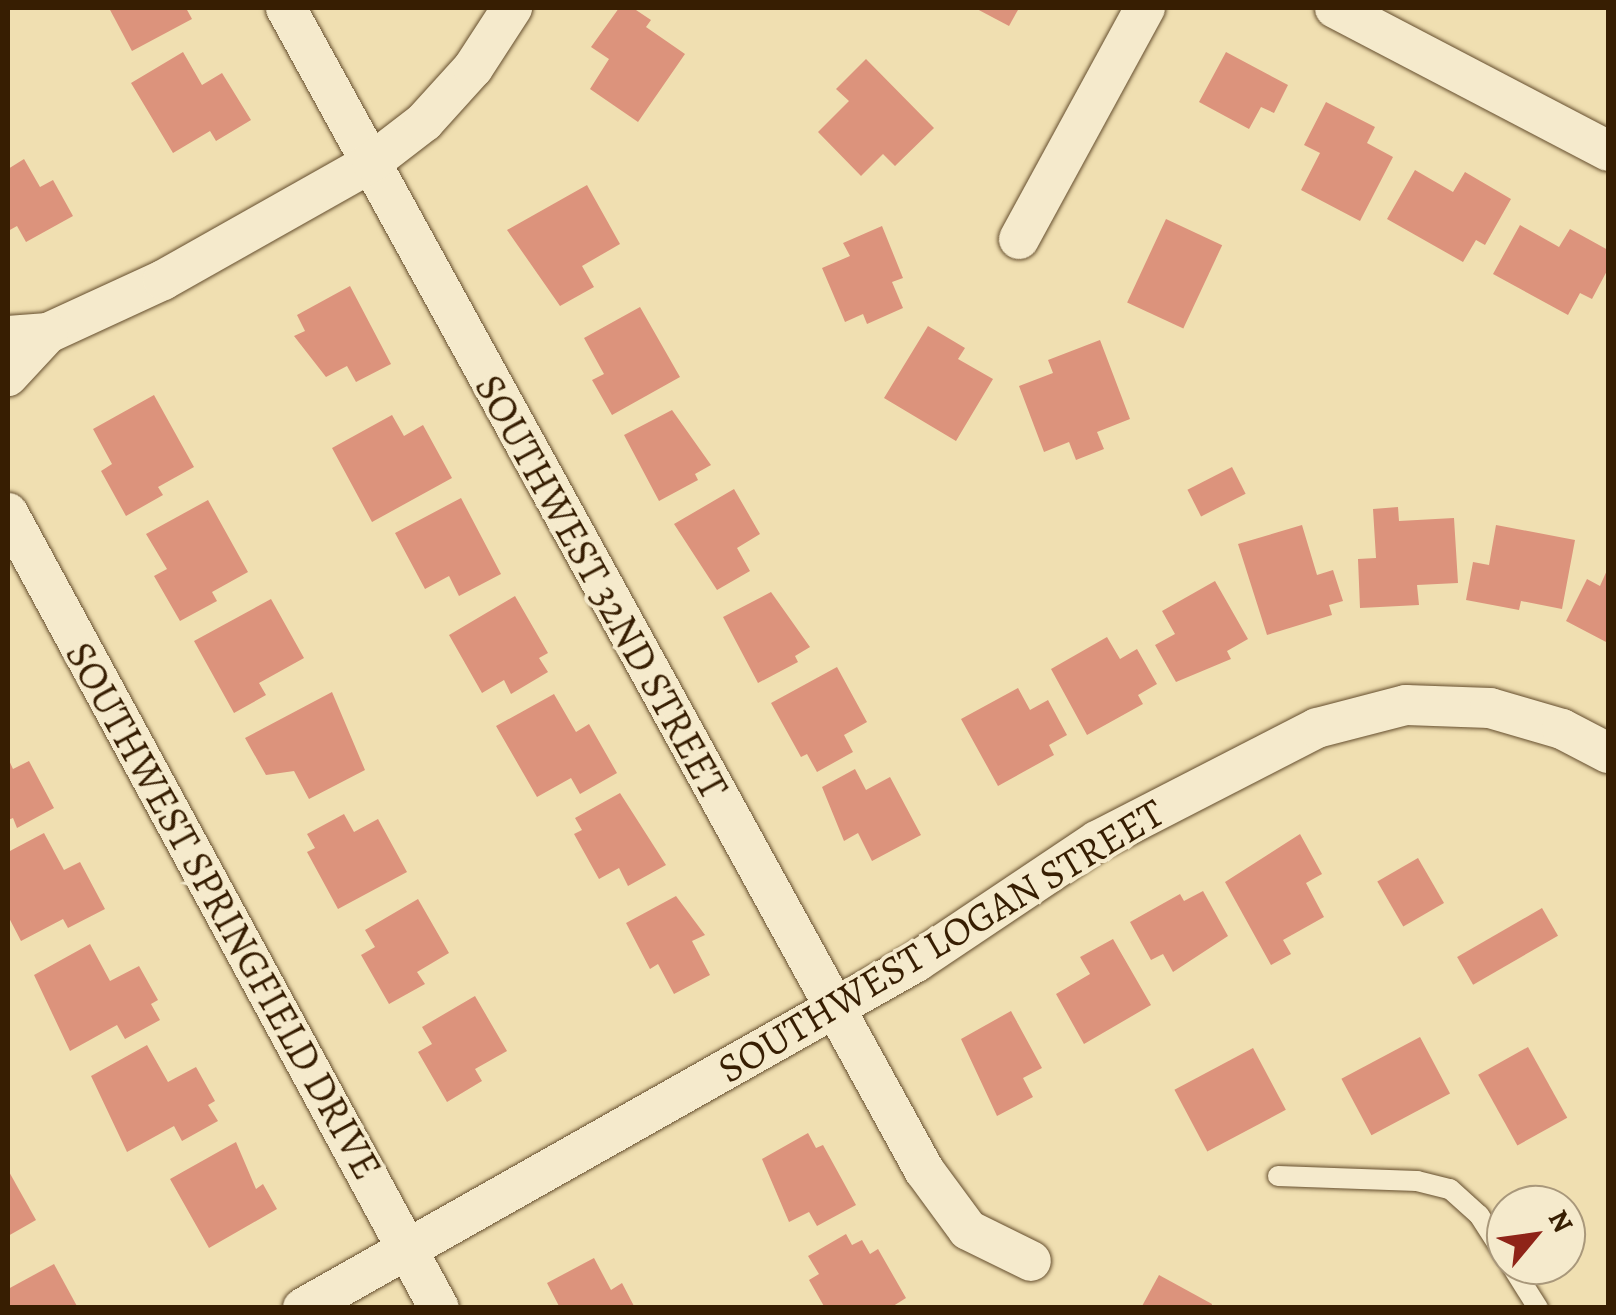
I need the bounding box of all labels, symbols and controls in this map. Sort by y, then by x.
street label: SOUTHWEST 32ND STREET [464,367,738,807]
street label: SOUTHWEST SPRINGFIELD DRIVE [55,634,391,1188]
street label: SOUTHWEST LOGAN STREET [710,789,1172,1093]
north arrow [1486,1185,1586,1285]
text: N [1539,1203,1582,1240]

